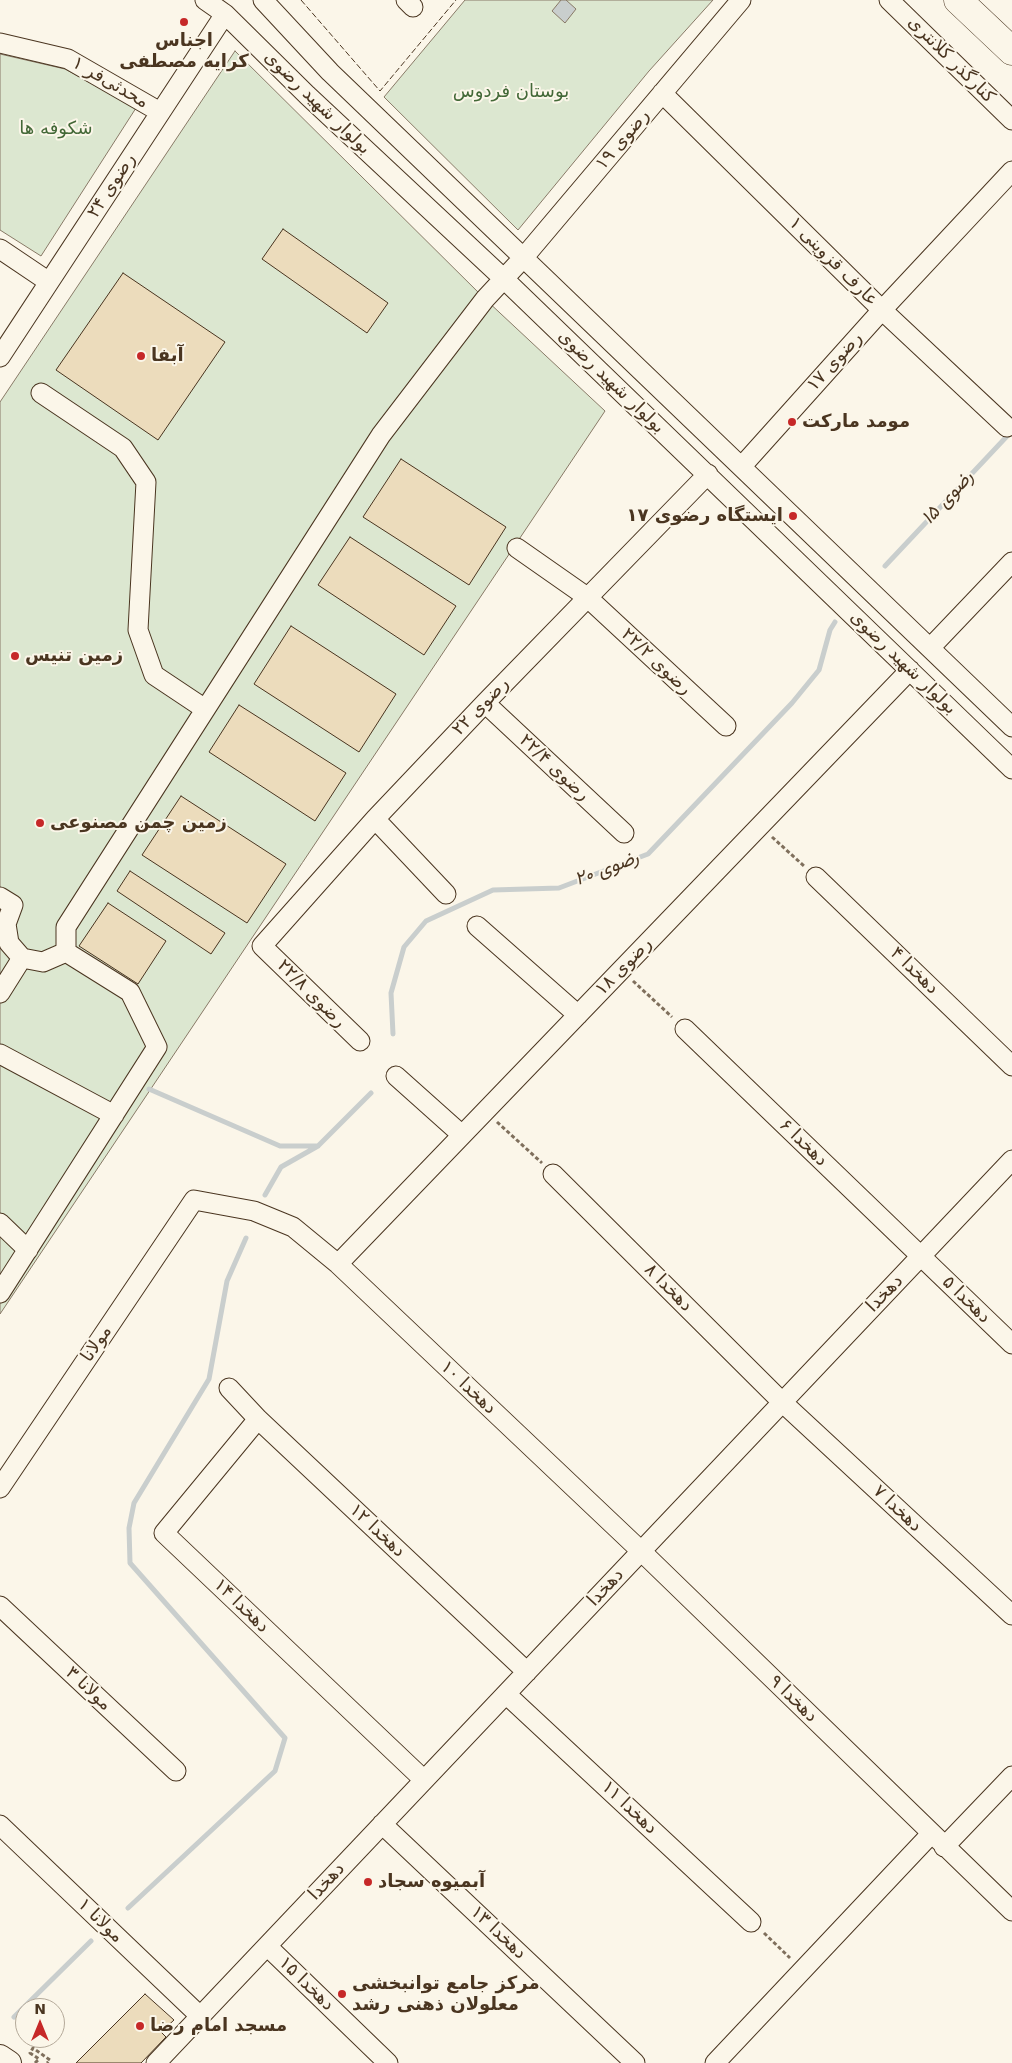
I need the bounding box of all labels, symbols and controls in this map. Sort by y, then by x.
street label: کنارگذر کلانتری [903,12,999,108]
marker: اجناس کرایه مصطفی [178,16,190,28]
place label: اجناس کرایه مصطفی [119,30,249,72]
street label: بولوار شهید رضوی [259,47,375,159]
street label: محدثی‌فر ۱ [68,52,152,114]
park label: بوستان فردوس [453,81,569,103]
street label: رضوی ۱۹ [591,105,655,175]
park label: شکوفه ها [19,118,93,140]
street label: رضوی ۲۴ [83,150,141,222]
street label: عارف قزوینی ۱ [784,213,882,311]
street label: بولوار شهید رضوی [553,326,669,438]
street label: رضوی ۱۷ [803,328,867,396]
place label: آبفا [151,345,184,367]
marker: آبفا [135,350,147,362]
place label: مومد مارکت [802,411,910,433]
marker: مومد مارکت [786,416,798,428]
water label: رضوی ۱۵ [917,466,979,530]
place label: ایستگاه رضوی ۱۷ [627,505,783,527]
marker: ایستگاه رضوی ۱۷ [787,510,799,522]
street label: بولوار شهید رضوی [845,607,961,719]
street label: رضوی ۲۲/۲ [616,624,696,700]
place label: زمین تنیس [25,645,123,667]
marker: زمین تنیس [9,650,21,662]
street label: رضوی ۲۲ [448,673,514,741]
street label: رضوی ۲۲/۴ [514,730,594,806]
place label: زمین چمن مصنوعی [50,812,227,834]
marker: زمین چمن مصنوعی [34,817,46,829]
water label: رضوی ۲۰ [572,846,642,892]
street label: رضوی ۱۸ [591,933,657,1001]
street label: دهخدا ۴ [885,943,943,999]
street label: رضوی ۲۲/۸ [272,955,350,1033]
street label: دهخدا ۶ [774,1115,832,1171]
street label: دهخدا ۸ [640,1260,696,1316]
street label: دهخدا [862,1271,908,1317]
street label: دهخدا ۵ [937,1272,995,1328]
street label: مولانا [77,1322,117,1366]
street label: دهخدا ۱۰ [436,1357,500,1419]
street label: دهخدا ۷ [868,1481,926,1537]
street label: دهخدا ۱۲ [345,1500,409,1562]
street label: دهخدا [583,1565,629,1611]
street label: دهخدا ۱۴ [209,1574,273,1638]
street label: مولانا ۳ [60,1662,116,1716]
street label: دهخدا ۹ [764,1671,822,1727]
street label: دهخدا ۱۱ [597,1777,661,1839]
street label: دهخدا [304,1859,350,1905]
place label: آبمیوه سجاد [378,1871,485,1893]
marker: آبمیوه سجاد [362,1876,374,1888]
street label: مولانا ۱ [73,1894,127,1948]
street label: دهخدا ۱۳ [466,1902,530,1964]
street label: دهخدا ۱۵ [274,1952,338,2016]
place label: مرکز جامع توانبخشی معلولان ذهنی رشد [352,1973,540,2016]
marker: مرکز جامع توانبخشی معلولان ذهنی رشد [336,1988,348,2000]
north arrow [15,1998,65,2048]
text: N [34,2001,46,2017]
place label: مسجد امام رضا [150,2015,287,2037]
marker: مسجد امام رضا [134,2020,146,2032]

